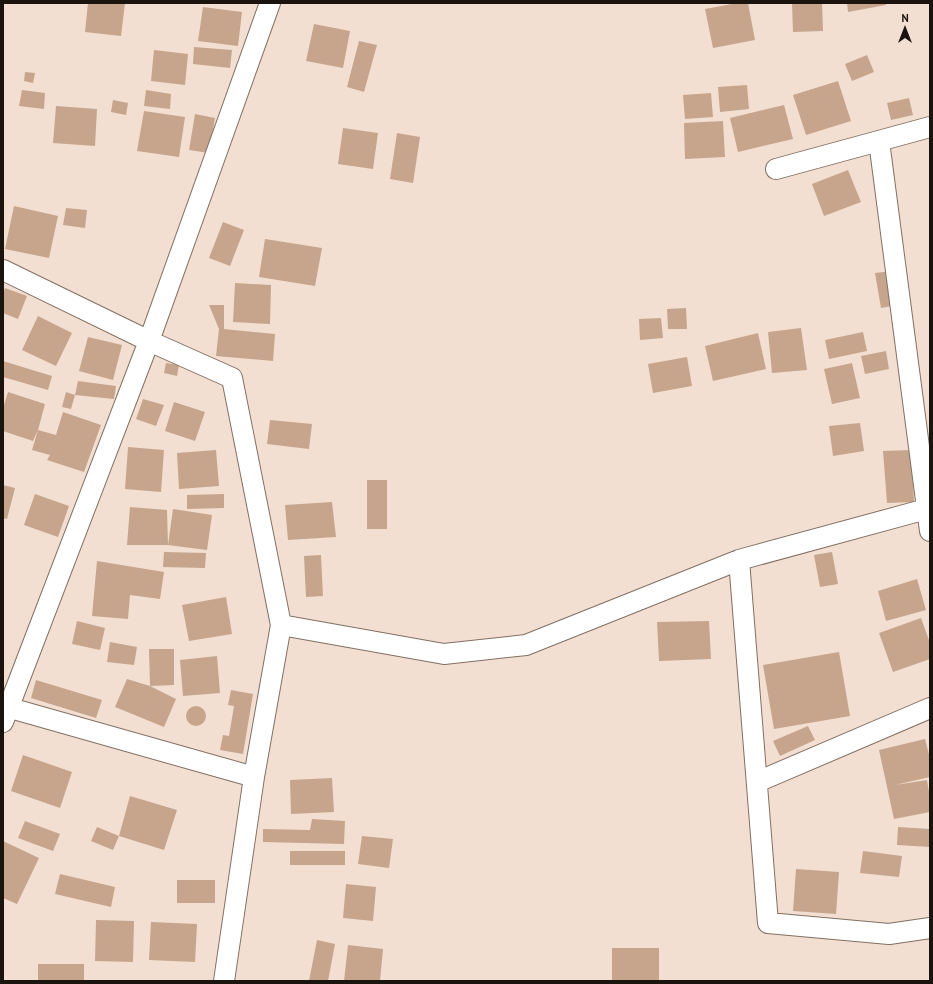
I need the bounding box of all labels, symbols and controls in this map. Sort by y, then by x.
north arrow [885,8,925,48]
text: N [901,11,909,25]

